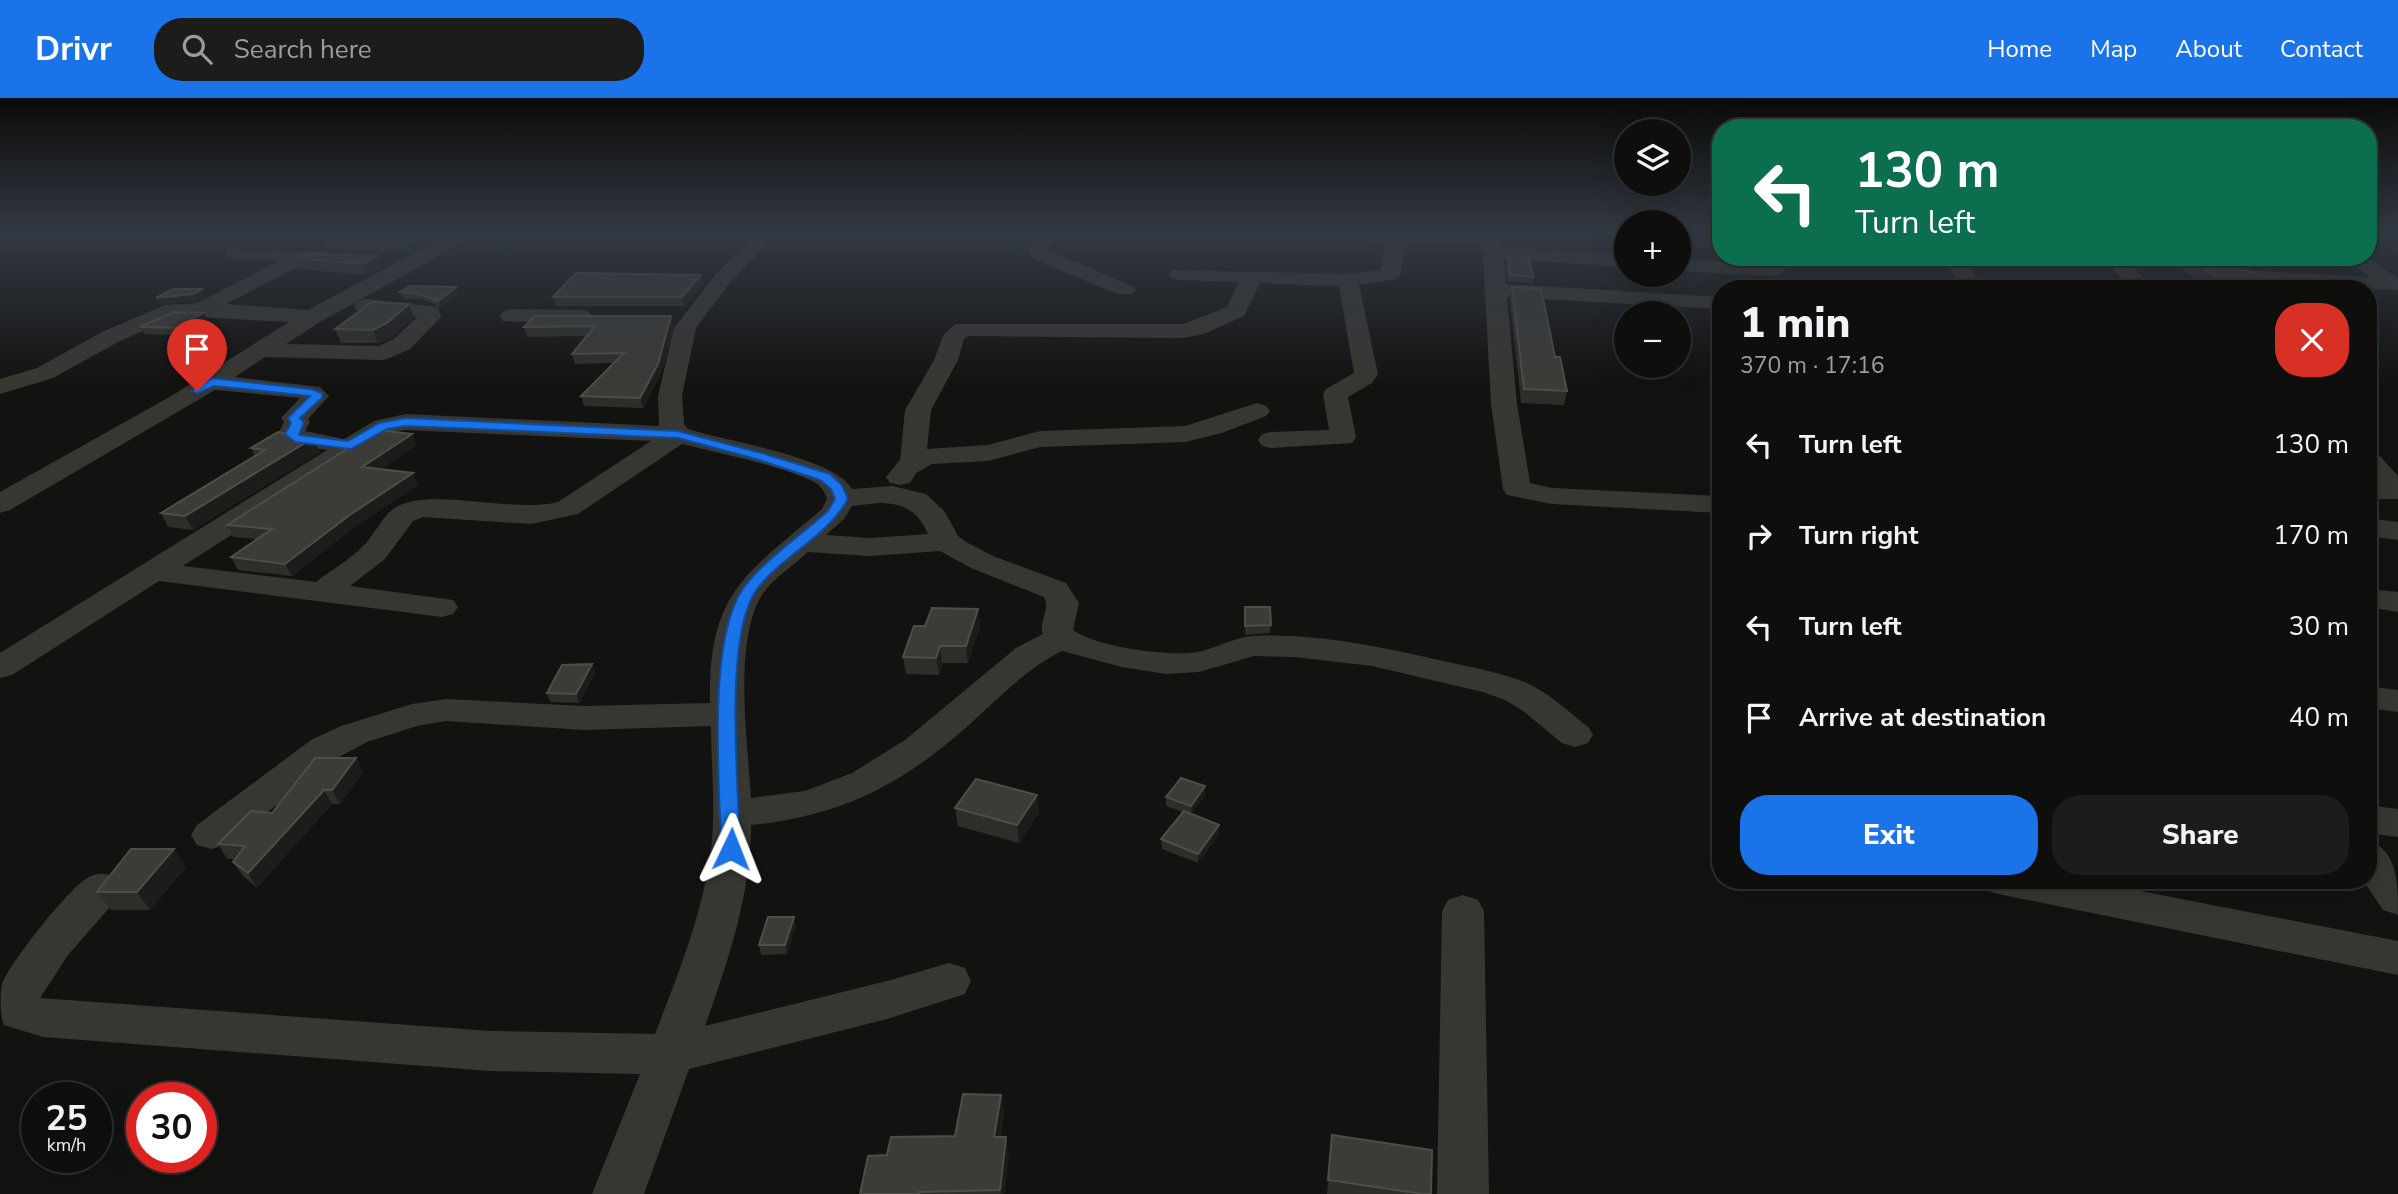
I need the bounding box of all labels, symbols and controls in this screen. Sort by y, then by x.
search box [154,18,644,81]
text: Drivr [35,27,112,72]
icon: search [178,30,216,68]
text: Search here [234,32,372,67]
text: Home [1987,33,2052,65]
text: Map [2090,33,2137,65]
text: About [2175,33,2242,65]
text: Contact [2280,33,2363,65]
map controls [1614,119,1691,378]
button: layers [1614,119,1691,196]
text: 130 m [1855,137,1999,204]
icon: left [1740,147,1831,238]
text: Turn left [1855,201,1975,244]
button: + [1614,210,1691,287]
text: 1 min [1740,295,1850,352]
button: − [1614,301,1691,378]
button: close [2275,303,2349,377]
pin [167,319,227,391]
icon: arrive [178,330,216,368]
text: 370 m · 17:16 [1740,350,1885,381]
icon: left [1740,426,1778,464]
text: Turn left [1799,427,1902,462]
text: 130 m [2273,427,2349,462]
icon: right [1740,517,1778,555]
text: Turn right [1799,518,1918,553]
text: 170 m [2273,518,2349,553]
icon: left [1740,608,1778,646]
text: Turn left [1799,609,1902,644]
text: 30 m [2289,609,2349,644]
icon: arrive [1740,699,1778,737]
text: Arrive at destination [1799,700,2046,735]
text: 40 m [2289,700,2349,735]
button: Exit [1740,795,2038,875]
button: Share [2052,795,2349,875]
position arrow [694,812,768,886]
speed limit sign: 30 [126,1082,217,1173]
text: 25 [45,1095,88,1142]
text: km/h [47,1133,86,1157]

